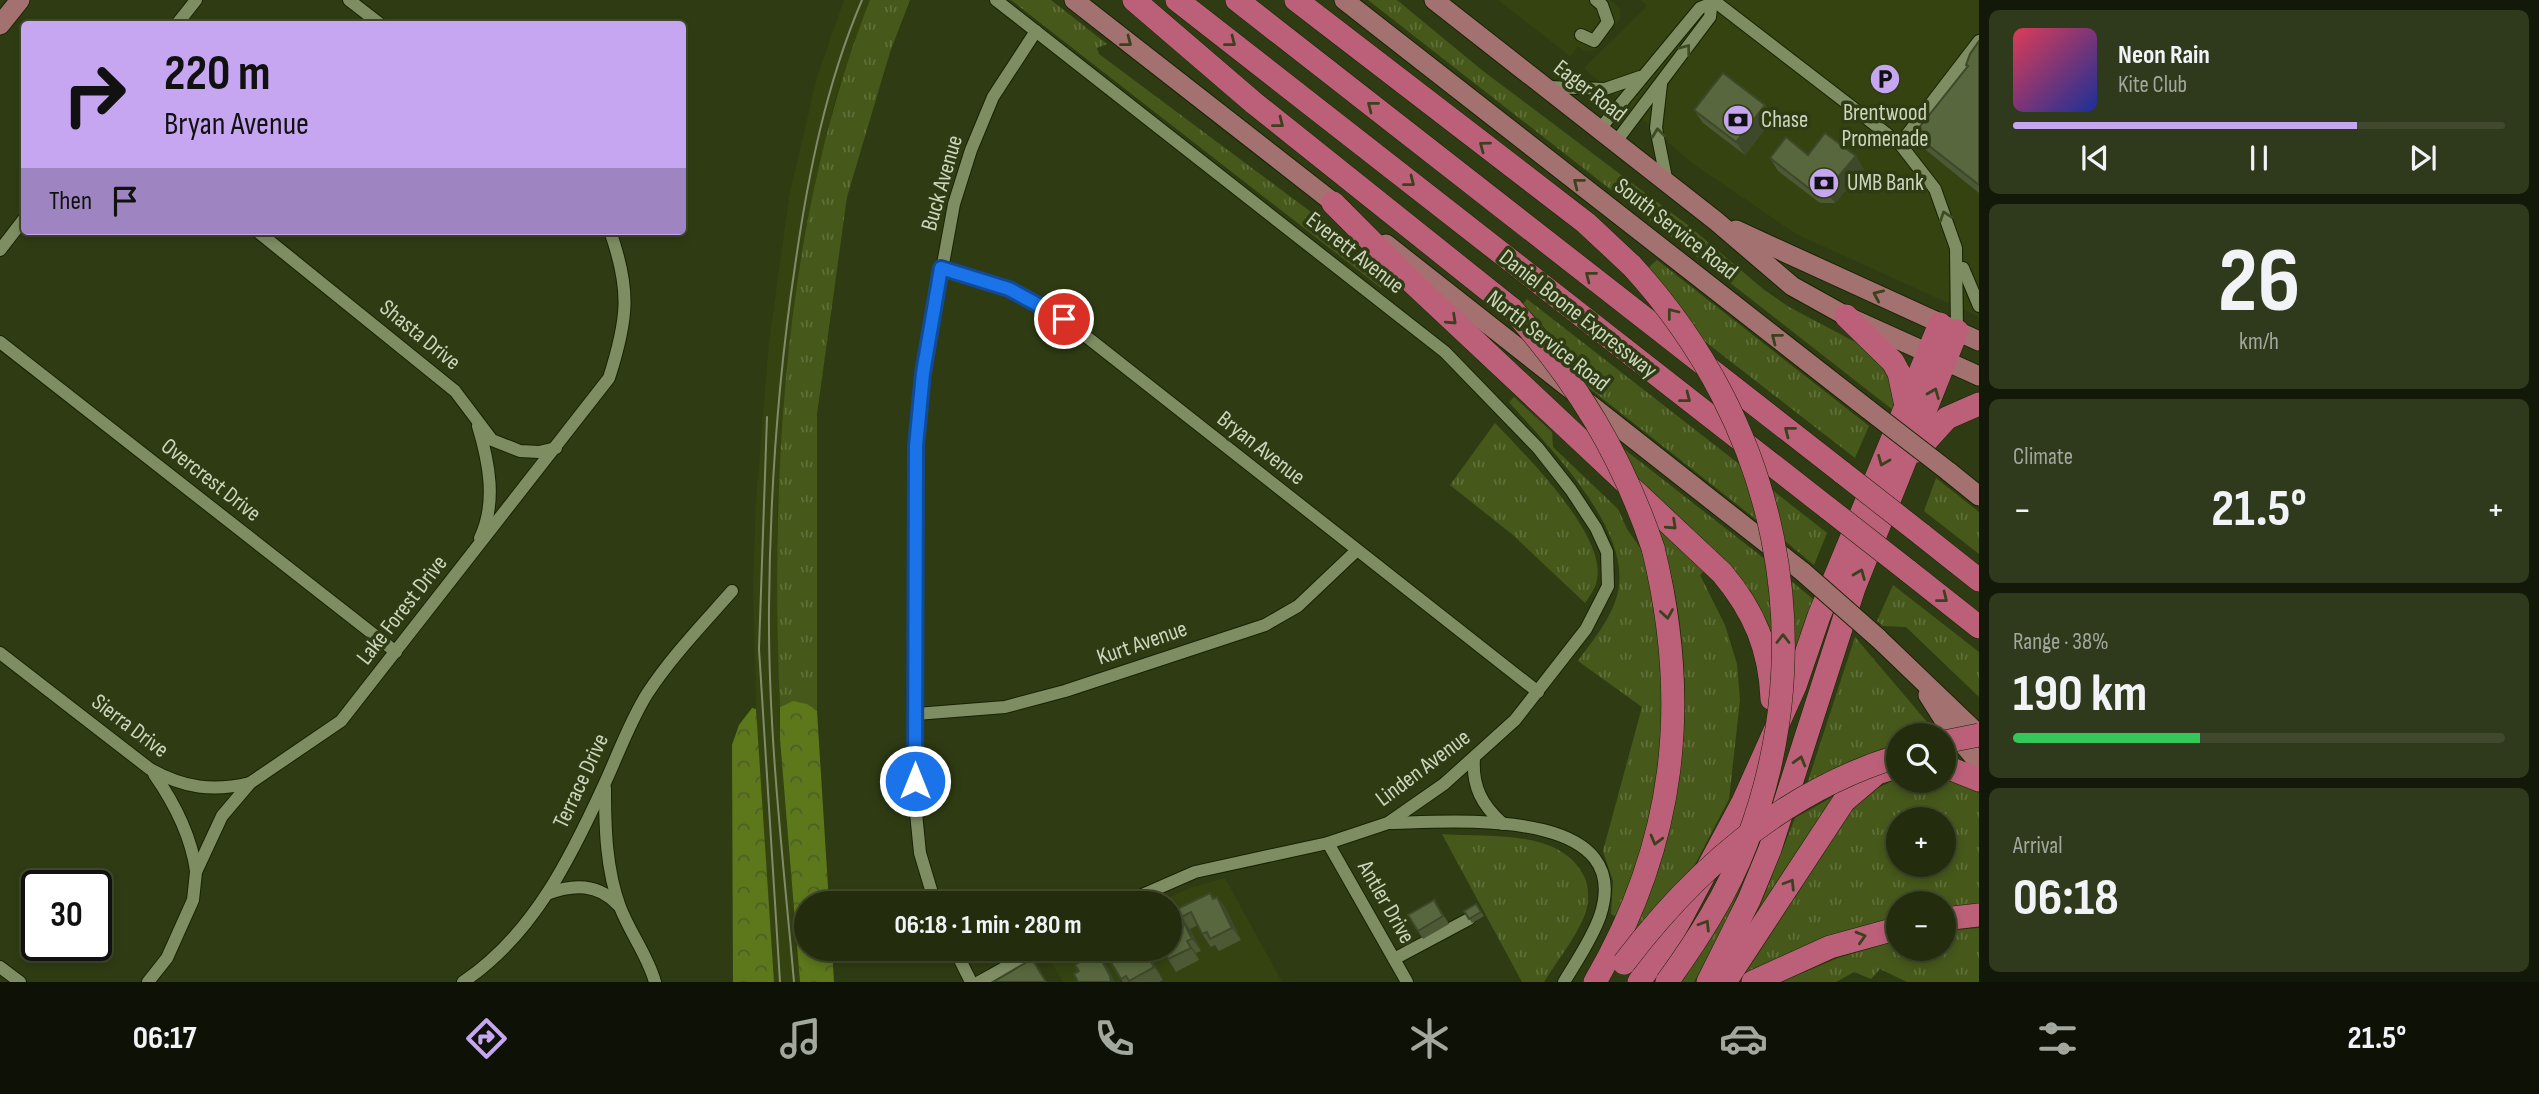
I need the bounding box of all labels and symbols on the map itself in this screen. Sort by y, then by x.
one-way arrow [1223,33,1235,46]
one-way arrow [1120,34,1132,47]
one-way arrow [1678,44,1690,57]
street label: Eager Road [1548,54,1632,128]
parking icon: Brentwood Promenade [1868,62,1902,96]
place label: Brentwood Promenade [1841,99,1929,153]
one-way arrow [1368,101,1380,114]
bank icon: Chase [1721,103,1755,137]
place label: Chase [1761,106,1808,134]
one-way arrow [1272,115,1284,128]
one-way arrow [1651,127,1666,139]
street label: Buck Avenue [915,132,969,234]
one-way arrow [1479,141,1492,154]
bank icon: UMB Bank [1807,166,1841,200]
place label: UMB Bank [1847,169,1924,197]
street label: South Service Road [1609,172,1743,286]
one-way arrow [1402,174,1414,187]
one-way arrow [1573,178,1585,191]
street label: Everett Avenue [1300,206,1410,300]
one-way arrow [1939,210,1953,222]
street label: Daniel Boone Expressway [1493,244,1663,385]
one-way arrow [1585,272,1598,284]
street label: North Service Road [1481,284,1615,398]
pin [1034,289,1094,349]
one-way arrow [1873,289,1885,303]
street label: Shasta Drive [374,294,466,376]
one-way arrow [1668,309,1681,321]
one-way arrow [1444,311,1457,324]
one-way arrow [1772,333,1784,346]
one-way arrow [1925,387,1939,399]
one-way arrow [1678,389,1690,402]
street label: Bryan Avenue [1211,405,1311,491]
one-way arrow [1784,427,1797,439]
street label: Overcrest Drive [155,432,267,528]
one-way arrow [1877,454,1891,466]
one-way arrow [1664,517,1677,529]
street label: Lake Forest Drive [351,550,453,670]
one-way arrow [1852,569,1866,581]
one-way arrow [1935,590,1947,603]
one-way arrow [1660,609,1675,620]
street label: Kurt Avenue [1093,615,1191,671]
one-way arrow [1775,633,1791,644]
street label: Sierra Drive [86,688,174,764]
street label: Linden Avenue [1370,723,1476,813]
street label: Terrace Drive [547,729,615,833]
position arrow [878,744,952,818]
one-way arrow [1791,755,1806,767]
one-way arrow [1650,834,1664,846]
street label: Antler Drive [1351,855,1421,949]
speed limit sign: 30 [21,870,112,961]
one-way arrow [1781,879,1794,892]
one-way arrow [1697,920,1710,933]
one-way arrow [1855,931,1867,946]

